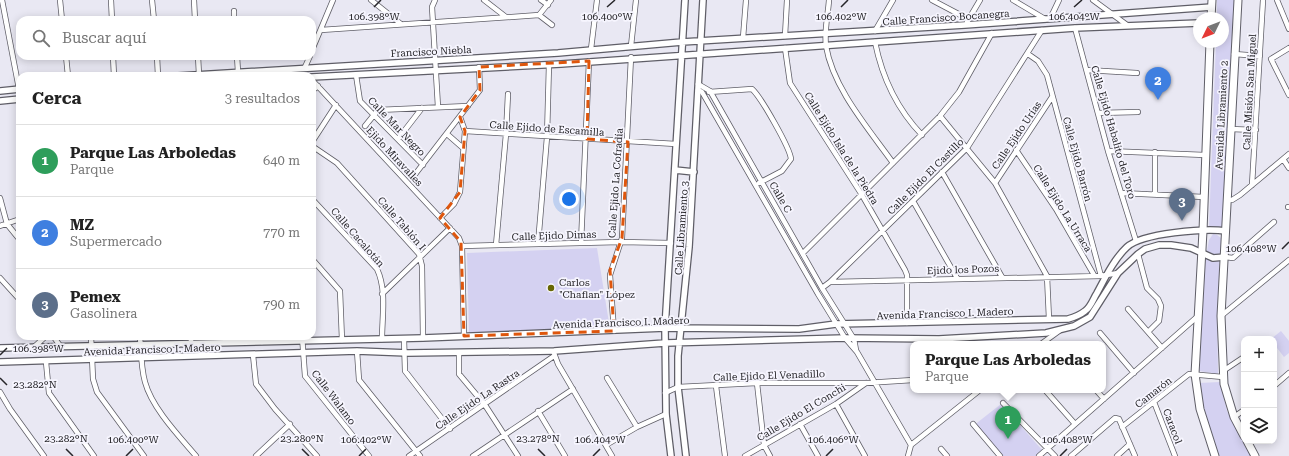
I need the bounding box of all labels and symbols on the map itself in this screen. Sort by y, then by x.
street label: Calle Francisco Bocanegra [882,8,1010,27]
text: 106.398°W [348,11,400,22]
text: 106.400°W [581,11,633,22]
text: 106.402°W [815,11,867,22]
text: 106.404°W [1048,11,1100,22]
north arrow [1193,12,1229,48]
street label: Calle Misión San Miguel [1241,34,1258,150]
street label: Francisco Niebla [390,44,472,59]
street label: Avenida Libramiento 2 [1213,60,1230,170]
street label: Calle Ejido Habalito del Toro [1089,64,1138,200]
pin: 2 [1145,67,1171,100]
street label: Calle Ejido Isla de la Piedra [802,90,881,207]
street label: Calle Mar Negro [366,95,427,158]
street label: Calle Ejido Urías [990,99,1043,171]
street label: Calle Ejido Barrón [1061,116,1094,203]
street label: Calle Ejido de Escamilla [489,119,605,138]
street label: Ejido Miravalles [364,124,425,188]
street label: Calle Ejido La Cofradía [606,127,625,238]
street label: Calle Ejido El Castillo [885,136,966,217]
street label: Calle Ejido La Urraca [1031,163,1094,254]
street label: Calle Libramiento 3 [673,180,690,275]
street label: Calle C [767,180,794,215]
pin: 3 [1169,188,1195,221]
your location [559,189,579,209]
street label: Calle Tablón I [376,195,428,252]
street label: Calle Cacalotán [329,205,387,270]
street label: Calle Ejido Dimas [512,229,597,242]
text: 106.408°W [1225,243,1277,254]
street label: Ejido los Pozos [927,263,999,276]
place label: Carlos "Chaflan" López [559,277,635,300]
marker: Carlos "Chaflan" López [546,283,556,293]
street label: Avenida Francisco I. Madero [876,306,1014,321]
street label: Avenida Francisco I. Madero [552,315,690,330]
street label: Avenida Francisco I. Madero [83,342,221,357]
text: 106.398°W [12,343,64,354]
street label: Calle Ejido La Rastra [433,367,522,432]
street label: Calle Walamo [309,368,358,427]
street label: Calle Ejido El Venadillo [713,368,825,383]
street label: Camarón [1133,374,1174,410]
text: 23.282°N [13,379,57,390]
street label: Calle Ejido El Conchi [755,382,848,443]
pin: 1 [995,406,1021,439]
street label: Caracol [1161,407,1184,445]
text: 23.282°N [44,433,88,444]
text: 23.280°N [280,433,324,444]
text: 23.278°N [516,433,560,444]
text: 106.400°W [107,434,159,445]
text: 106.402°W [340,434,392,445]
text: 106.404°W [574,434,626,445]
text: 106.406°W [807,434,859,445]
text: 106.408°W [1041,434,1093,445]

